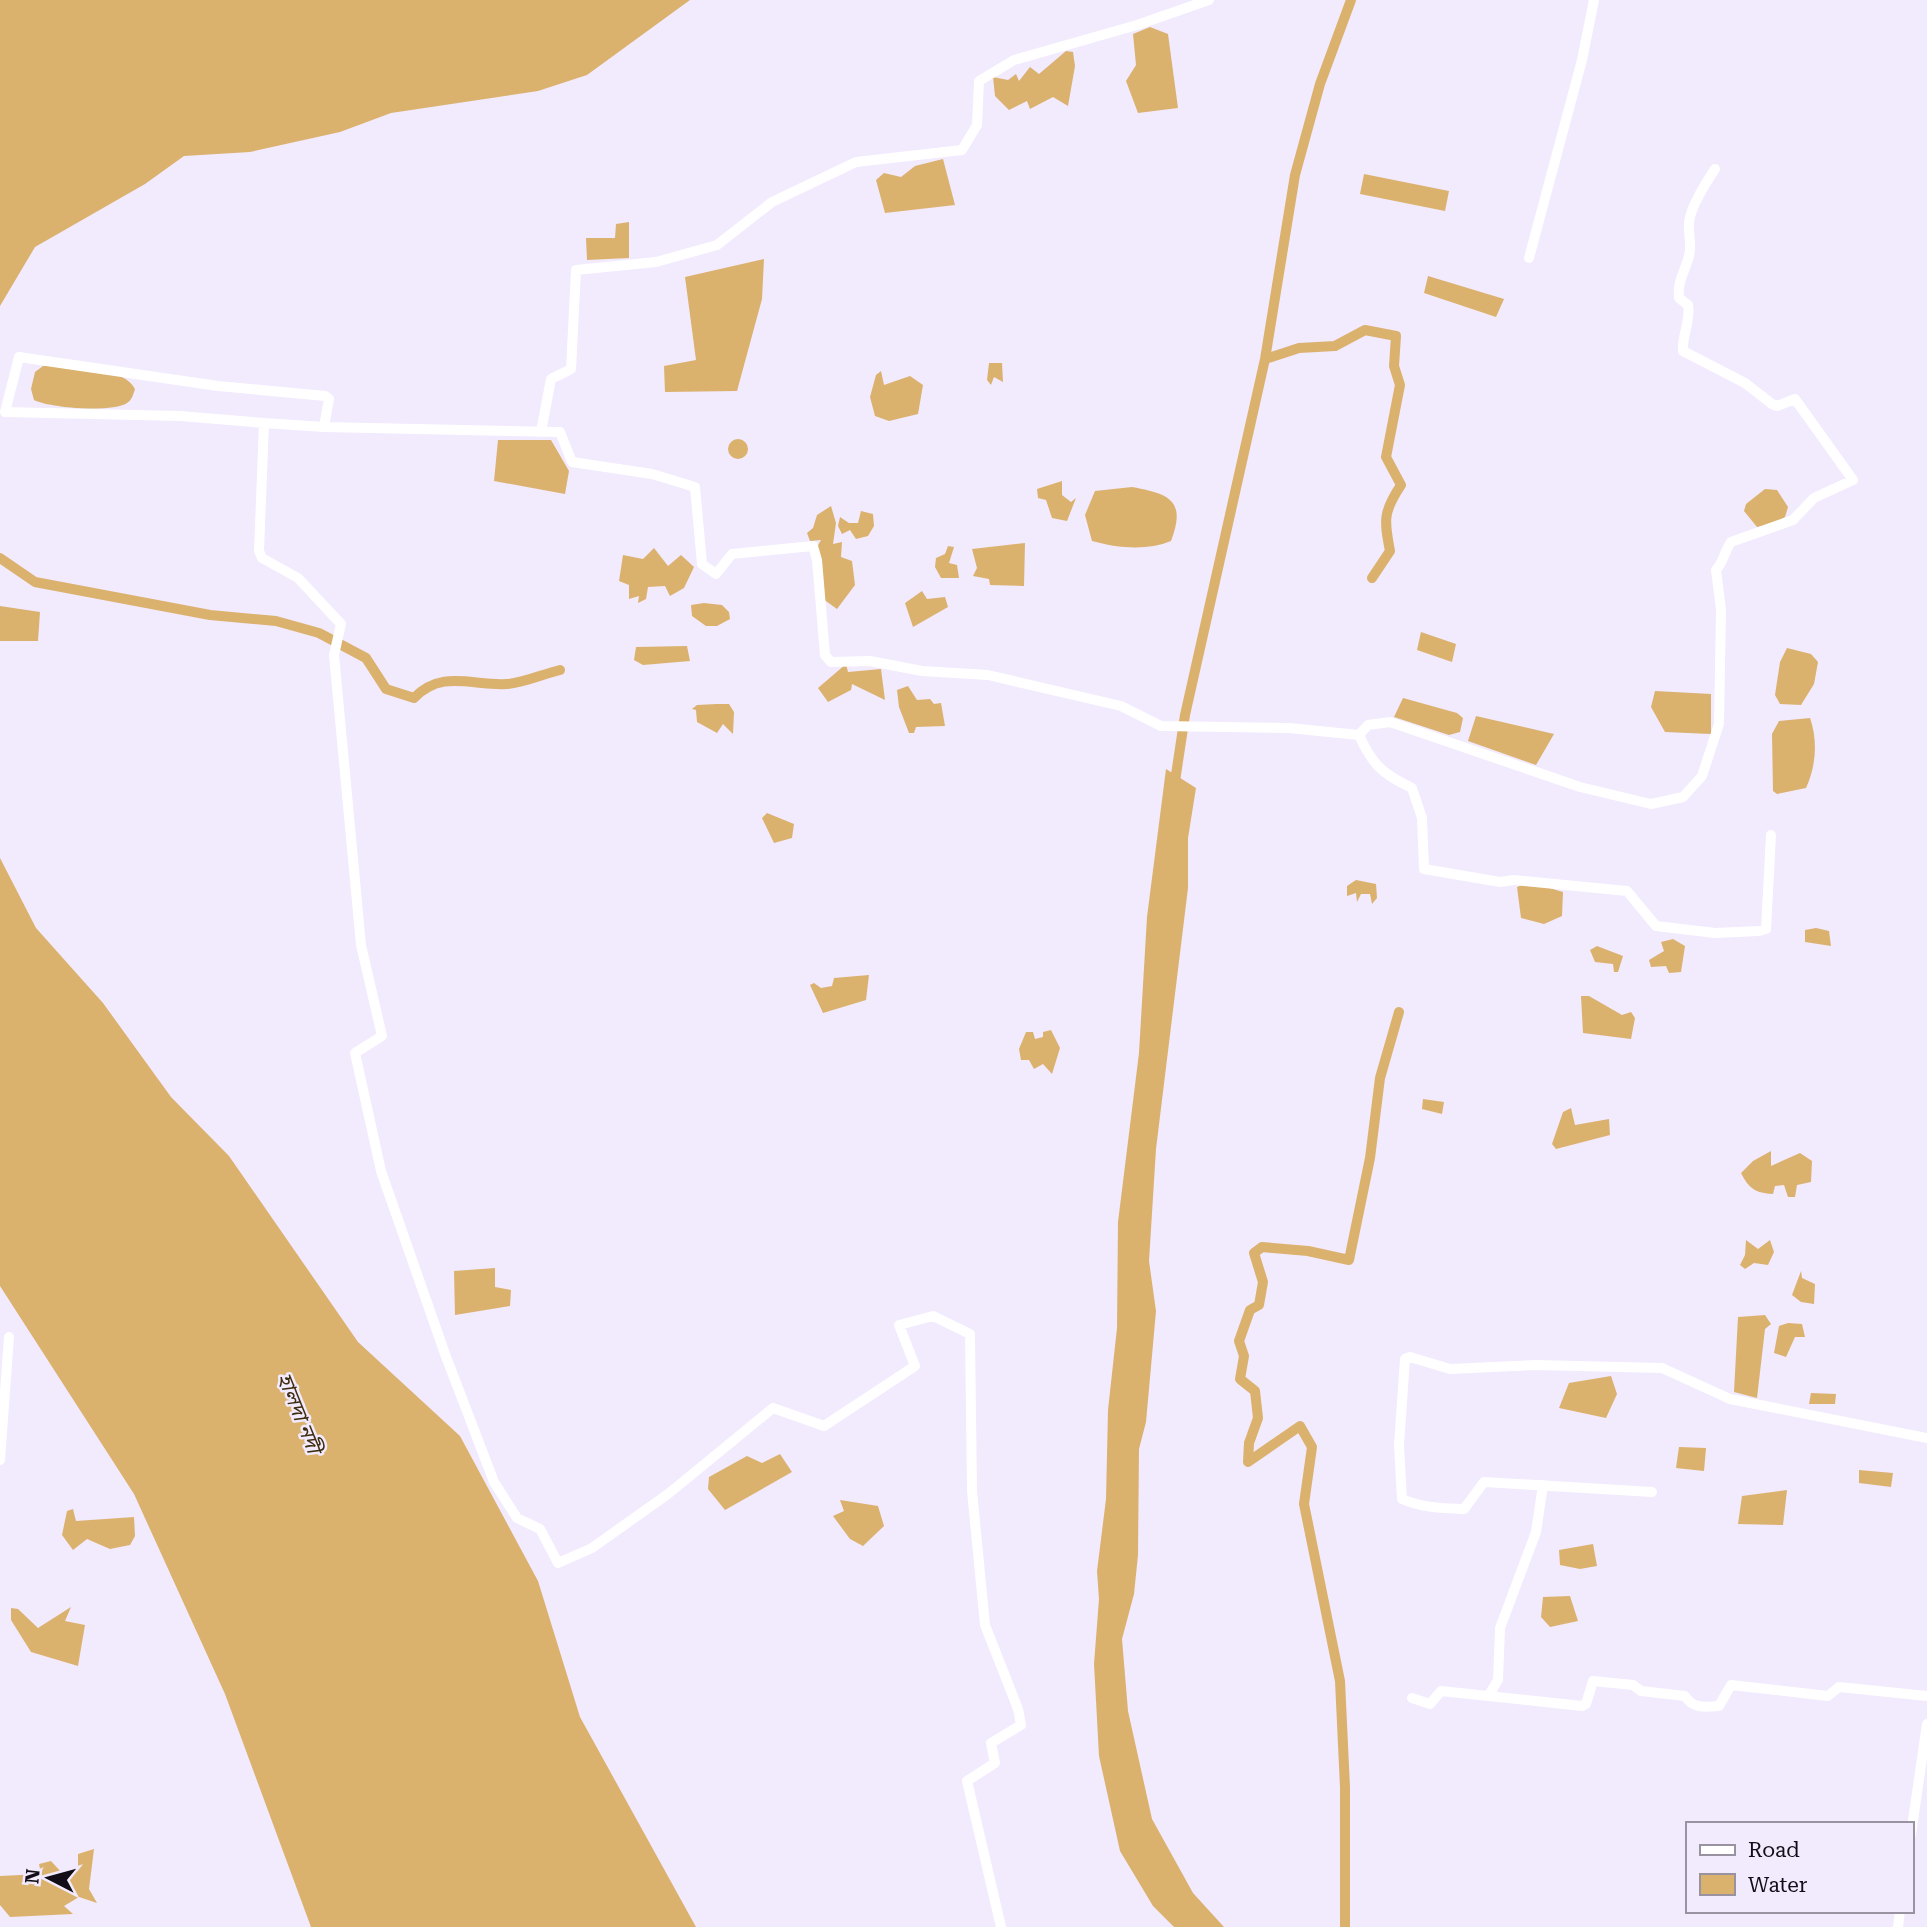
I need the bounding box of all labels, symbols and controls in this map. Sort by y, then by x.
water label: হালদা নদী [272,1369,329,1461]
legend [1686,1822,1913,1913]
text: Road [1748,1838,1800,1862]
north arrow [14,1843,84,1913]
text: N [20,1867,45,1885]
text: Water [1748,1873,1808,1897]

